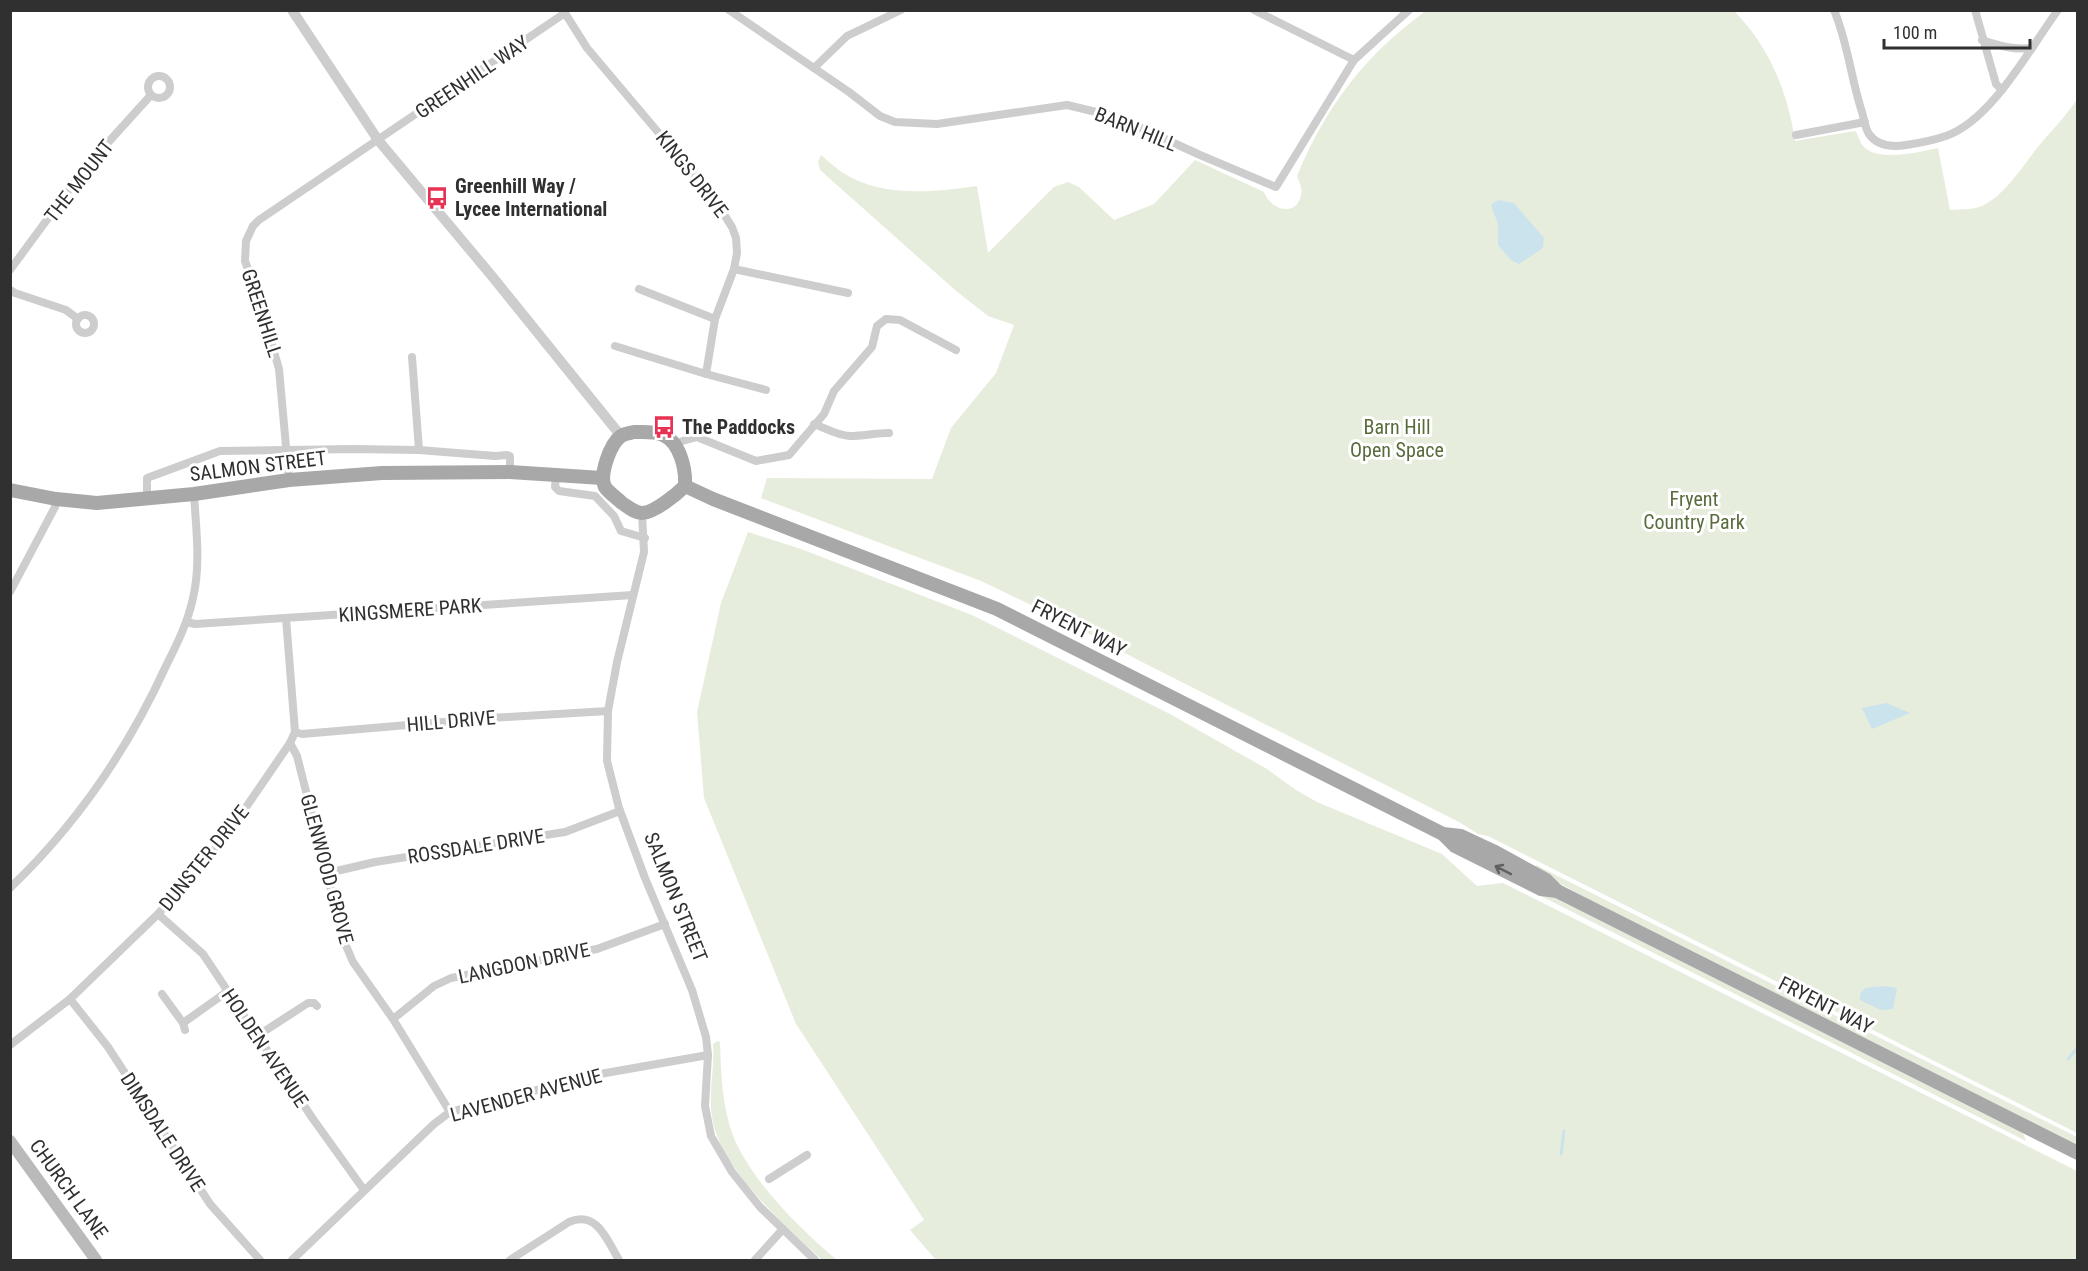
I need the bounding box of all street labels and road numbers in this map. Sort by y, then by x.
street label: GREENHILL WAY [411,30,534,124]
street label: BARN HILL [1091,102,1181,156]
street label: KINGS DRIVE [651,126,733,222]
street label: THE MOUNT [39,135,119,227]
street label: GREENHILL [237,266,287,360]
street label: SALMON STREET [188,446,328,486]
street label: KINGSMERE PARK [338,593,482,627]
street label: FRYENT WAY [1028,594,1131,662]
street label: HILL DRIVE [406,705,497,737]
street label: GLENWOOD GROVE [295,791,359,947]
street label: DUNSTER DRIVE [154,800,254,916]
street label: ROSSDALE DRIVE [406,823,546,869]
street label: SALMON STREET [639,829,713,965]
street label: LANGDON DRIVE [456,937,592,989]
street label: FRYENT WAY [1775,971,1878,1039]
street label: HOLDEN AVENUE [217,984,313,1112]
street label: LAVENDER AVENUE [448,1063,604,1127]
street label: DIMSDALE DRIVE [116,1068,210,1196]
street label: CHURCH LANE [25,1134,113,1244]

